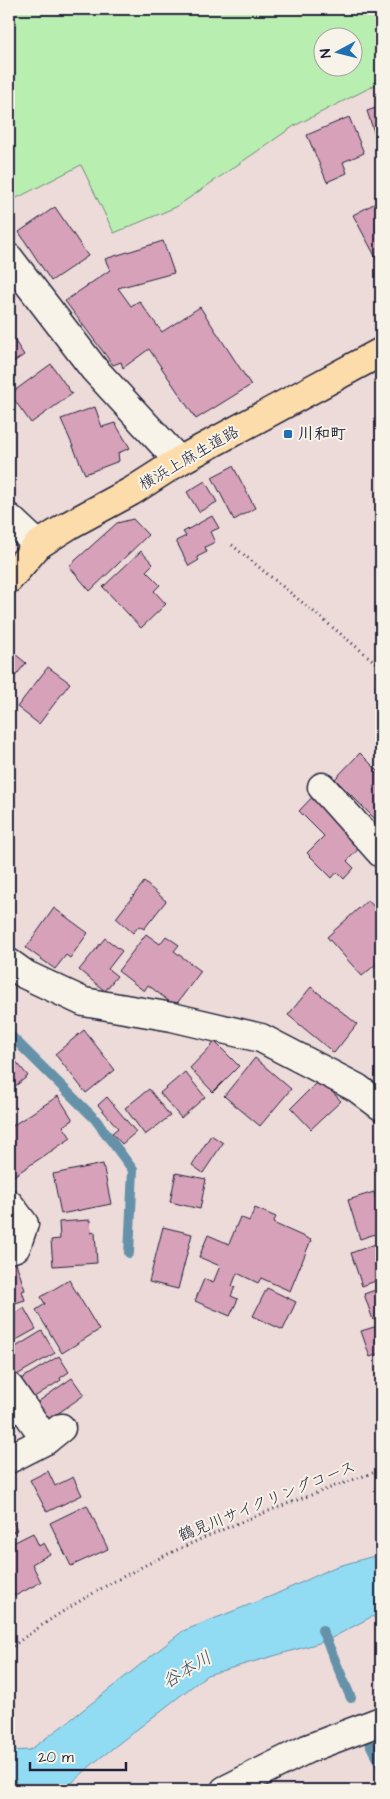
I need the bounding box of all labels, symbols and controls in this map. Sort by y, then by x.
north arrow [312,28,362,78]
text: N [316,48,337,59]
street label: 横浜上麻生道路 [135,420,243,496]
place label: 川和町 [298,423,346,445]
marker: 川和町 [282,428,294,440]
street label: 鶴見川サイクリングコース [175,1455,359,1547]
water label: 谷本川 [157,1645,217,1695]
scale bar [30,1739,126,1771]
text: 20 m [38,1747,74,1768]

